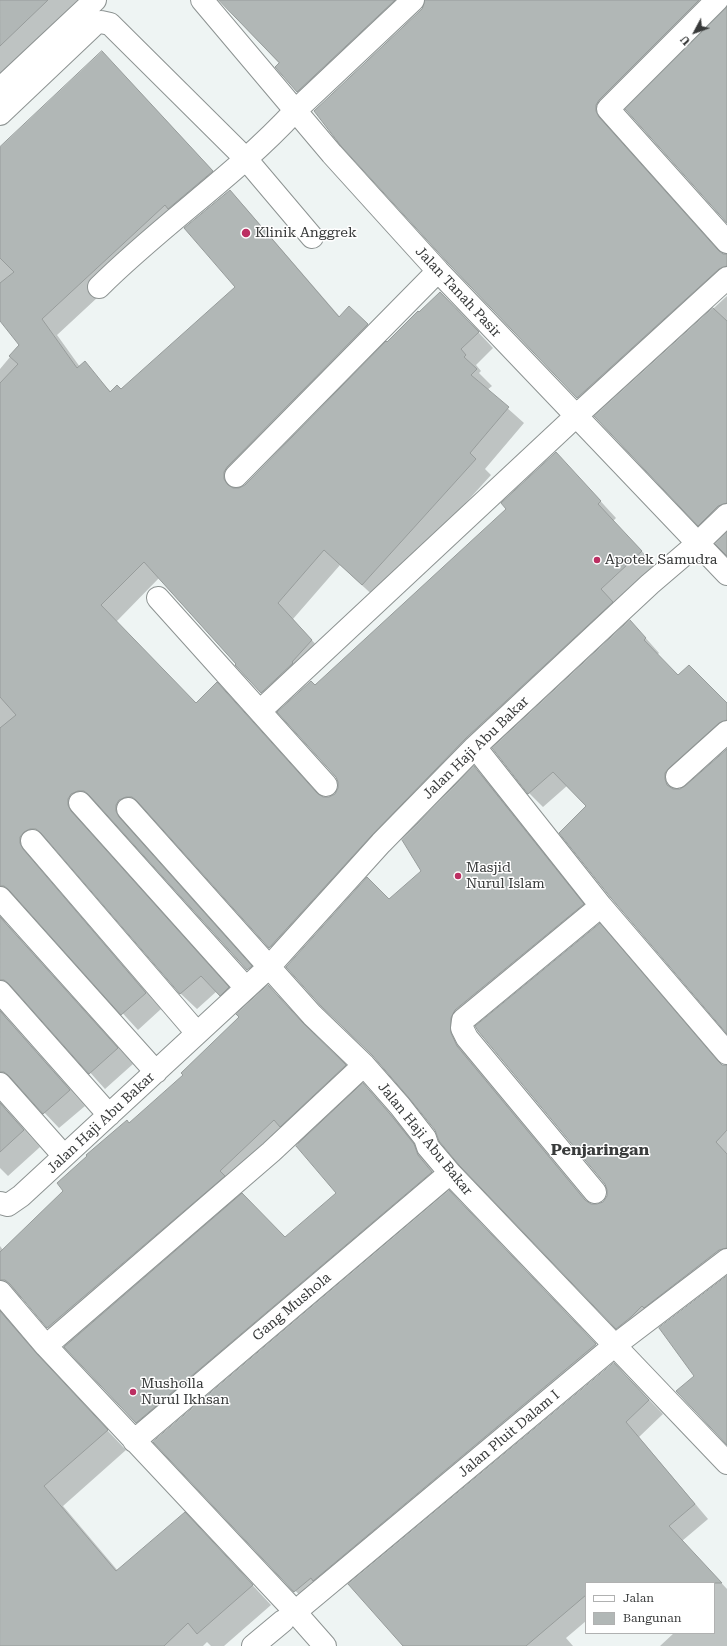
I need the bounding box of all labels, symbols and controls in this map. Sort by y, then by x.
north arrow [675,12,715,52]
text: U [678,33,693,48]
place label: Klinik Anggrek [255,225,357,241]
marker: Klinik Anggrek [240,227,252,239]
street label: Jalan Tanah Pasir [412,243,504,341]
place label: Apotek Samudra [605,552,717,568]
marker: Apotek Samudra [592,555,602,565]
street label: Jalan Haji Abu Bakar [420,693,532,803]
place label: Masjid Nurul Islam [466,860,545,892]
marker: Masjid Nurul Islam [453,871,463,881]
street label: Jalan Haji Abu Bakar [44,1069,158,1177]
street label: Jalan Haji Abu Bakar [374,1079,476,1199]
district label: Penjaringan [551,1140,649,1160]
street label: Gang Mushola [249,1269,335,1345]
place label: Musholla Nurul Ikhsan [141,1376,229,1408]
marker: Musholla Nurul Ikhsan [128,1387,138,1397]
street label: Jalan Pluit Dalam I [455,1387,563,1481]
legend [585,1582,715,1634]
text: Jalan [623,1591,654,1605]
text: Bangunan [623,1611,682,1625]

